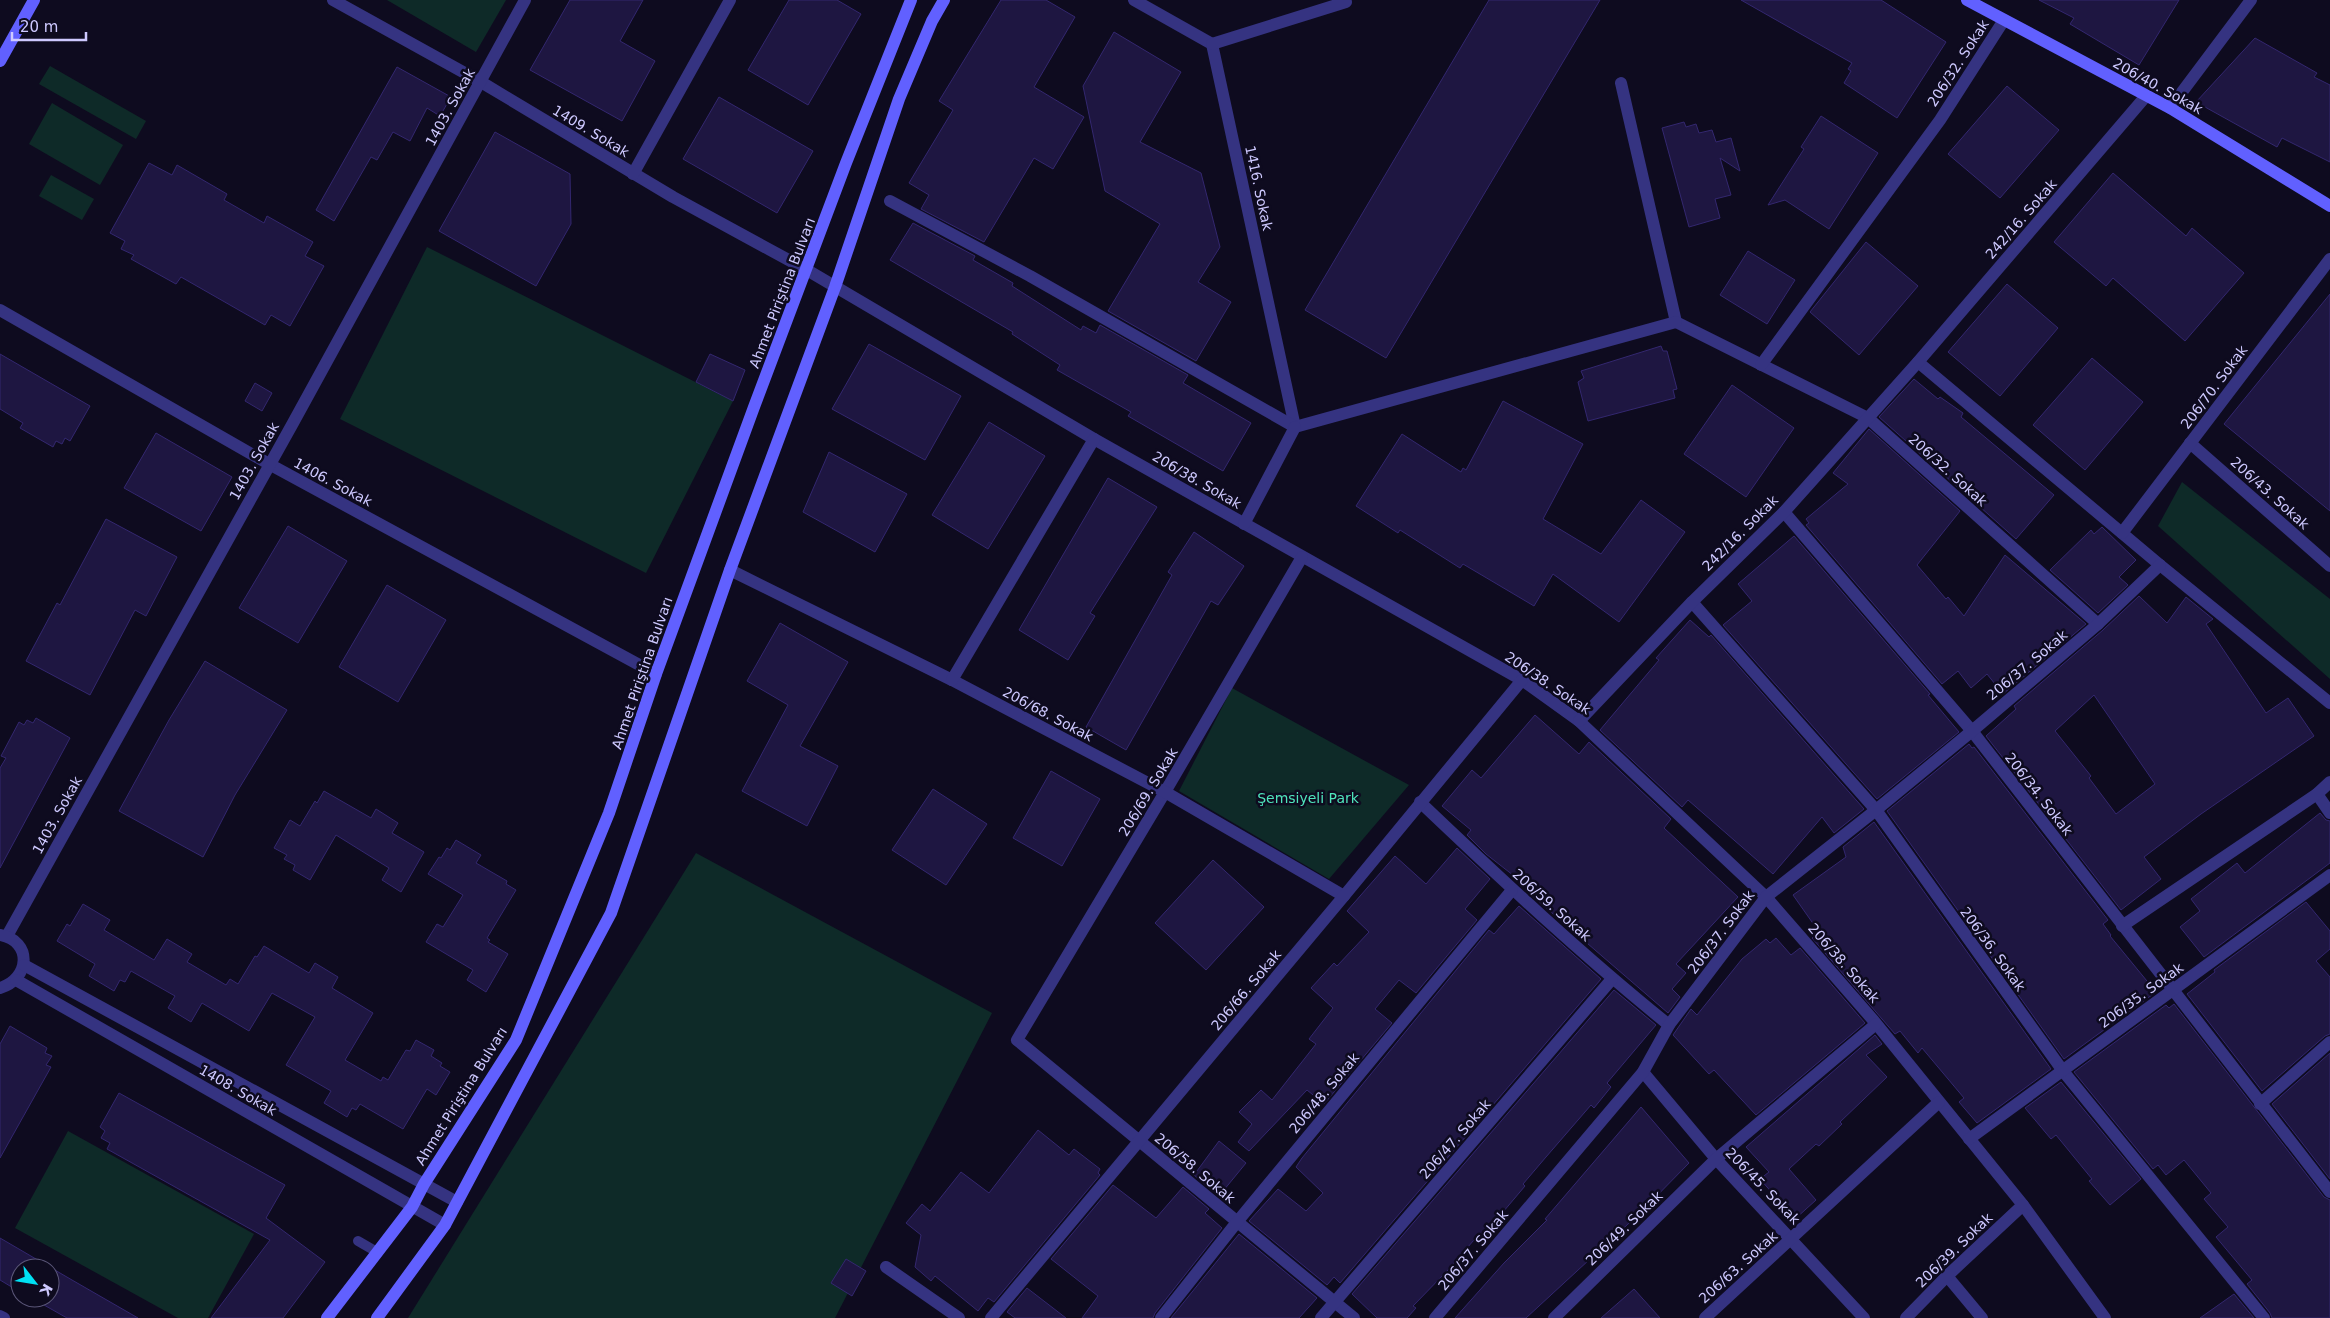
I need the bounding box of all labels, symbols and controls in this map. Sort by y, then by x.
scale bar [12,10,86,42]
street label: 206/32. Sokak [1924,16,1992,109]
text: 20 m [20,18,58,36]
street label: 206/40. Sokak [2110,55,2206,118]
street label: 1403. Sokak [422,65,478,149]
street label: 1409. Sokak [550,102,633,161]
street label: 1416. Sokak [1242,144,1276,233]
street label: 242/16. Sokak [1982,175,2060,262]
street label: Ahmet Piriştina Bulvarı [746,216,818,370]
street label: 206/70. Sokak [2177,341,2251,432]
street label: 1403. Sokak [226,419,282,503]
street label: 206/32. Sokak [1905,431,1991,510]
street label: 206/38. Sokak [1150,448,1245,512]
street label: 206/43. Sokak [2227,454,2313,533]
street label: 1406. Sokak [291,455,376,510]
street label: 242/16. Sokak [1699,491,1782,574]
street label: Ahmet Piriştina Bulvarı [608,595,676,751]
street label: 206/37. Sokak [1983,626,2071,703]
street label: 206/38. Sokak [1502,648,1595,718]
street label: 206/68. Sokak [1000,683,1097,745]
street label: 206/69. Sokak [1115,744,1181,839]
street label: 206/34. Sokak [2002,750,2077,839]
street label: 1403. Sokak [29,773,85,857]
park label: Şemsiyeli Park [1257,790,1360,806]
street label: 206/59. Sokak [1509,866,1595,945]
street label: 206/37. Sokak [1684,886,1758,977]
street label: 206/36. Sokak [1957,904,2029,995]
street label: 206/38. Sokak [1805,920,1883,1007]
street label: 206/66. Sokak [1208,946,1285,1034]
street label: 206/35. Sokak [2096,959,2187,1031]
street label: Ahmet Piriştina Bulvarı [412,1024,510,1168]
street label: 206/48. Sokak [1286,1049,1363,1137]
street label: 1408. Sokak [197,1061,280,1119]
street label: 206/47. Sokak [1416,1095,1494,1182]
street label: 206/58. Sokak [1151,1130,1239,1207]
street label: 206/45. Sokak [1722,1144,1804,1228]
street label: 206/49. Sokak [1582,1187,1666,1269]
street label: 206/37. Sokak [1435,1206,1512,1294]
street label: 206/39. Sokak [1912,1209,1996,1291]
street label: 206/63. Sokak [1695,1227,1781,1306]
north arrow [10,1258,60,1308]
text: K [36,1281,56,1299]

